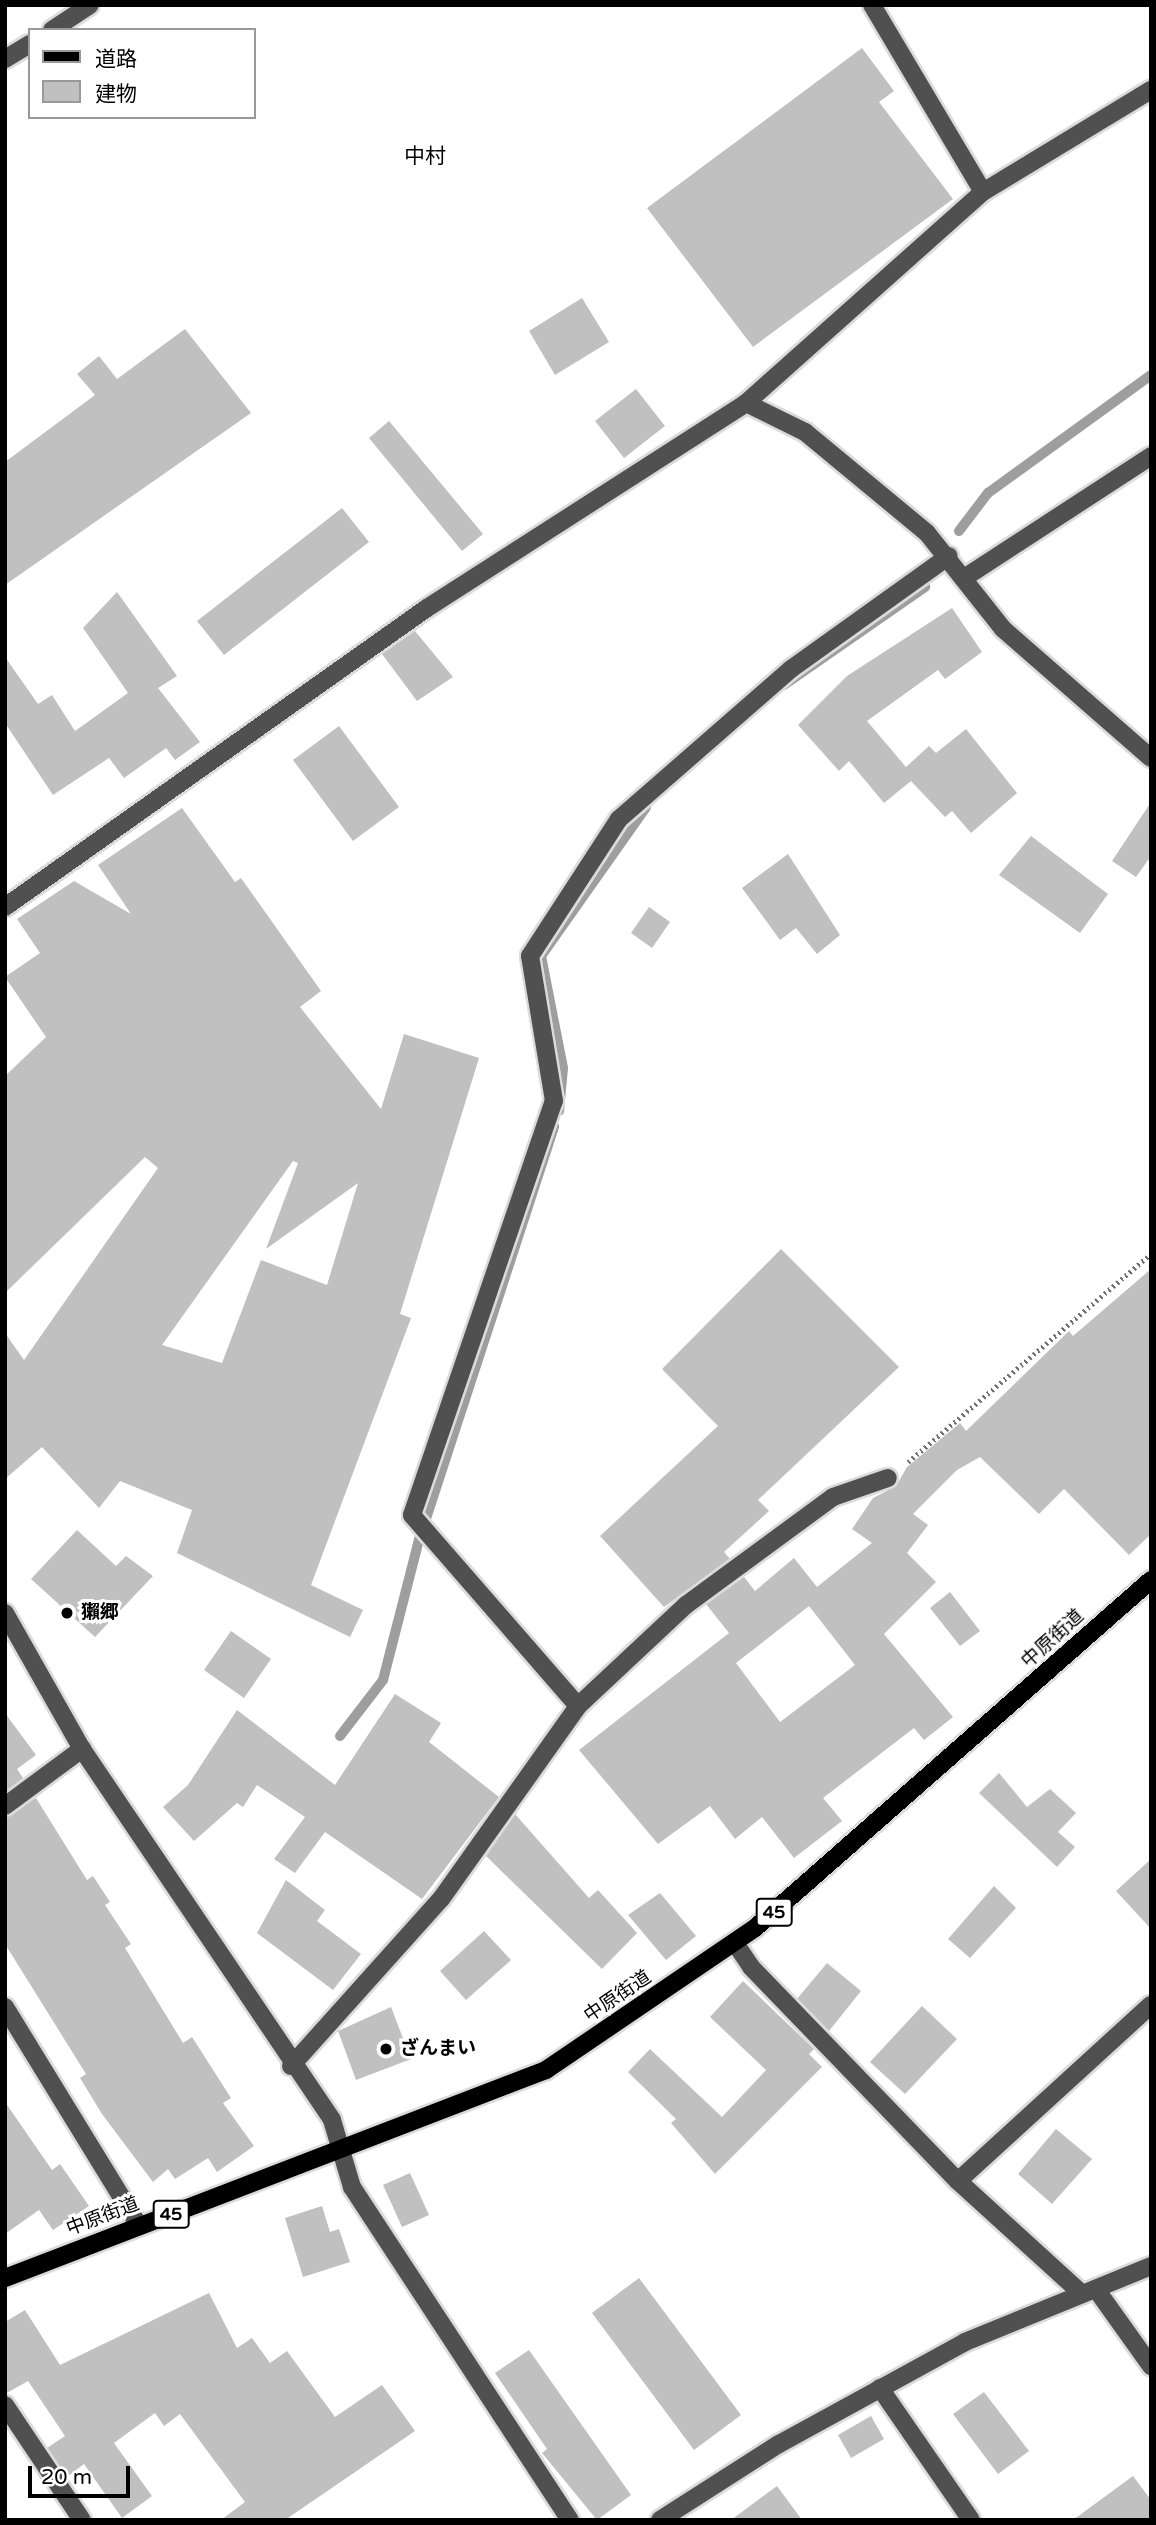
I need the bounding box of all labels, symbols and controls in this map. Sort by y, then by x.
legend [28,28,256,119]
text: 道路 [95,47,137,72]
text: 建物 [95,82,137,107]
district label: 中村 [404,144,446,170]
place label: 獺郷 [81,1602,119,1624]
marker: 獺郷 [59,1605,75,1621]
street label: 中原街道 [1017,1605,1089,1673]
road number: 45 [755,1898,793,1926]
street label: 中原街道 [580,1966,656,2028]
place label: ざんまい [400,2038,476,2060]
marker: ざんまい [378,2041,394,2057]
street label: 中原街道 [63,2193,143,2241]
road number: 45 [152,2200,190,2228]
scale bar [32,2452,133,2496]
text: 20 m [41,2465,92,2490]

